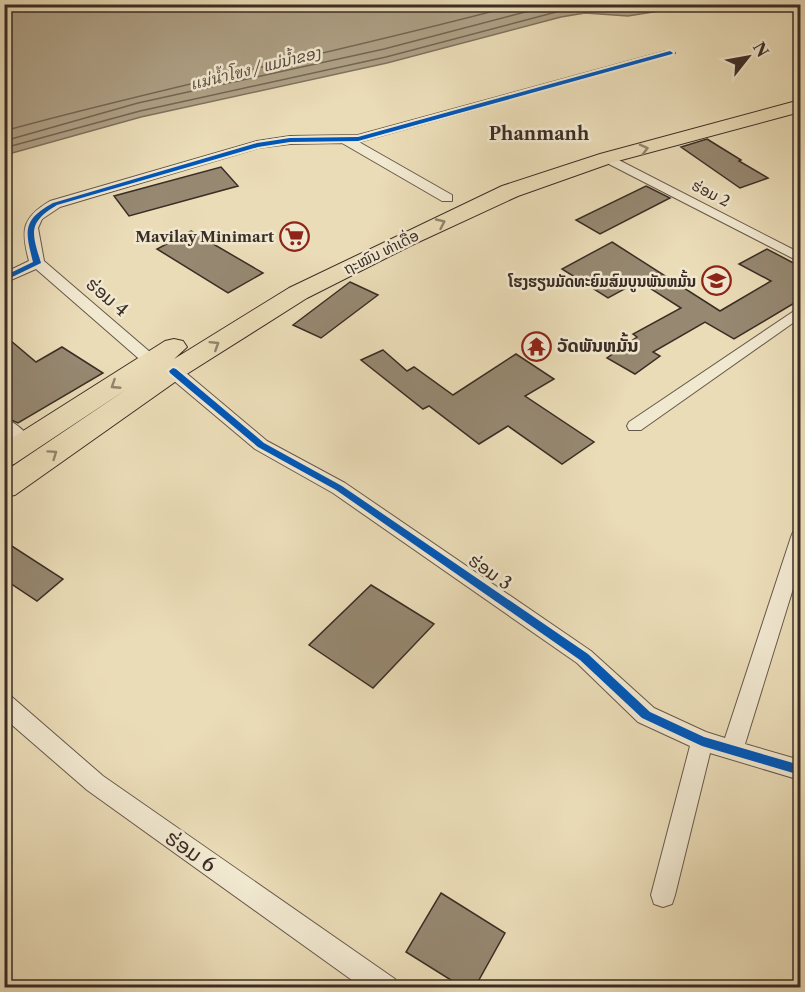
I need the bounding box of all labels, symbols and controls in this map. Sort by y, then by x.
north arrow [718,27,778,87]
text: N [749,38,773,60]
water label: แม่น้ำโขง / ແມ່ນ້ຳຂອງ [187,40,323,94]
district label: Phanmanh [489,123,590,145]
one-way arrow [639,144,649,157]
street label: ຮ່ອມ 2 [689,175,733,211]
one-way arrow [435,218,446,230]
supermarket icon: Mavilay Minimart [279,220,311,252]
street label: ຖະໝົນ ທ່າເດື່ອ [339,224,422,278]
place label: Mavilay Minimart [135,227,274,246]
school or university icon: ໂຮງຮຽນມັດທະຍົມສົມບູນພັນຫມັ້ນ [701,265,733,297]
place label: ໂຮງຮຽນມັດທະຍົມສົມບູນພັນຫມັ້ນ [507,269,696,293]
street label: ຮ່ອມ 4 [81,273,133,321]
temple icon: ວັດພັນຫມັ້ນ [520,330,552,362]
place label: ວັດພັນຫມັ້ນ [557,332,638,357]
one-way arrow [208,342,219,353]
one-way arrow [110,378,121,389]
one-way arrow [46,450,57,461]
street label: ຮ່ອມ 3 [464,549,516,595]
street label: ຮ່ອມ 6 [161,824,221,878]

